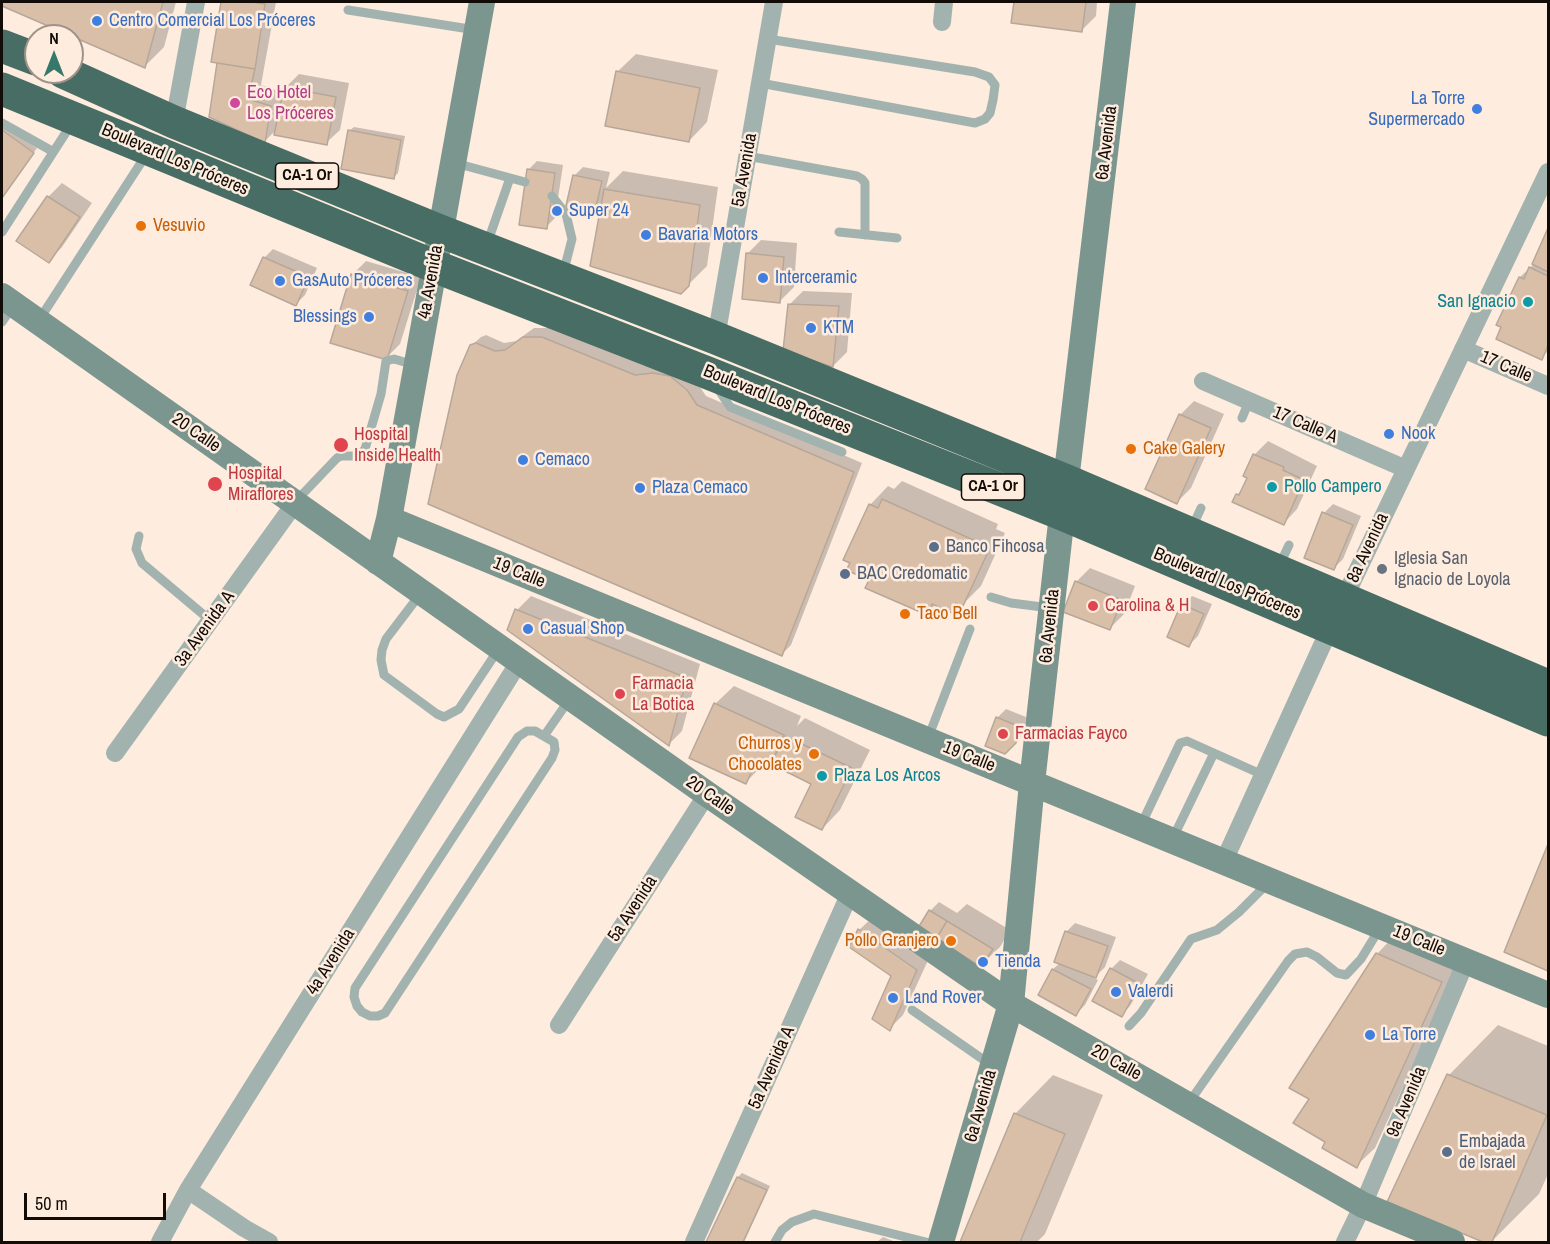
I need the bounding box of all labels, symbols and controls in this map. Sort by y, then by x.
place label: Centro Comercial Los Próceres [109,10,316,32]
marker: Centro Comercial Los Próceres [90,14,104,28]
north arrow [24,24,84,84]
text: N [49,27,59,49]
place label: Eco Hotel Los Próceres [247,82,334,124]
place label: La Torre Supermercado [1368,88,1465,130]
marker: Eco Hotel Los Próceres [228,96,242,110]
marker: La Torre Supermercado [1470,102,1484,116]
street label: 6a Avenida [1092,105,1122,181]
street label: Boulevard Los Próceres [98,119,252,201]
street label: 5a Avenida [728,131,762,209]
road number: CA-1 Or [276,163,338,189]
place label: Super 24 [569,200,629,222]
marker: Super 24 [550,204,564,218]
place label: Vesuvio [153,215,206,237]
marker: Vesuvio [134,219,148,233]
place label: Bavaria Motors [658,224,758,246]
marker: Bavaria Motors [639,228,653,242]
street label: 4a Avenida [414,243,448,321]
place label: Interceramic [775,267,857,289]
place label: GasAuto Próceres [292,270,413,292]
marker: Interceramic [756,271,770,285]
marker: GasAuto Próceres [273,274,287,288]
place label: San Ignacio [1437,291,1516,313]
marker: San Ignacio [1521,295,1535,309]
place label: Blessings [293,306,357,328]
marker: Blessings [362,310,376,324]
place label: KTM [823,317,854,339]
marker: KTM [804,321,818,335]
street label: 17 Calle [1477,346,1535,388]
street label: Boulevard Los Próceres [700,360,854,440]
street label: 17 Calle A [1269,402,1341,448]
street label: 20 Calle [168,409,224,457]
place label: Nook [1401,423,1435,445]
place label: Hospital Inside Health [354,424,441,466]
marker: Nook [1382,427,1396,441]
marker: Hospital Inside Health [332,436,350,454]
place label: Cake Galery [1143,438,1225,460]
marker: Cake Galery [1124,442,1138,456]
place label: Cemaco [535,449,590,471]
marker: Cemaco [516,453,530,467]
place label: Hospital Miraflores [228,463,294,506]
road number: CA-1 Or [962,474,1024,500]
marker: Hospital Miraflores [206,475,224,493]
place label: Pollo Campero [1284,476,1382,498]
place label: Plaza Cemaco [652,477,748,499]
marker: Pollo Campero [1265,480,1279,494]
marker: Plaza Cemaco [633,481,647,495]
street label: 8a Avenida [1342,510,1394,586]
place label: Banco Fihcosa [946,536,1044,558]
marker: Banco Fihcosa [927,540,941,554]
street label: Boulevard Los Próceres [1150,543,1304,625]
place label: Iglesia San Ignacio de Loyola [1394,548,1511,590]
street label: 19 Calle [490,553,548,593]
marker: Iglesia San Ignacio de Loyola [1375,562,1389,576]
place label: BAC Credomatic [857,563,968,585]
marker: BAC Credomatic [838,567,852,581]
street label: 3a Avenida A [170,587,240,671]
street label: 6a Avenida [1035,588,1065,664]
place label: Carolina & H [1105,595,1189,617]
marker: Carolina & H [1086,599,1100,613]
place label: Taco Bell [917,603,977,625]
marker: Taco Bell [898,607,912,621]
place label: Casual Shop [540,618,625,640]
marker: Casual Shop [521,622,535,636]
place label: Farmacia La Botica [632,673,694,716]
marker: Farmacia La Botica [613,687,627,701]
place label: Farmacias Fayco [1015,723,1128,745]
marker: Farmacias Fayco [996,727,1010,741]
place label: Churros y Chocolates [728,733,802,776]
street label: 19 Calle [940,737,998,777]
marker: Churros y Chocolates [807,747,821,761]
place label: Plaza Los Arcos [834,765,941,787]
marker: Plaza Los Arcos [815,769,829,783]
street label: 20 Calle [682,772,738,820]
street label: 5a Avenida [604,872,662,946]
street label: 19 Calle [1390,921,1448,961]
street label: 4a Avenida [302,925,360,999]
place label: Pollo Granjero [845,930,939,952]
marker: Pollo Granjero [944,934,958,948]
place label: Tienda [995,951,1041,973]
marker: Tienda [976,955,990,969]
place label: Valerdi [1128,981,1174,1003]
marker: Valerdi [1109,985,1123,999]
place label: Land Rover [905,987,981,1009]
marker: Land Rover [886,991,900,1005]
street label: 5a Avenida A [744,1023,800,1113]
place label: La Torre [1382,1024,1436,1046]
marker: La Torre [1363,1028,1377,1042]
street label: 20 Calle [1087,1040,1145,1086]
street label: 9a Avenida [1383,1064,1431,1140]
street label: 6a Avenida [960,1067,1002,1145]
place label: Embajada de Israel [1459,1131,1525,1174]
marker: Embajada de Israel [1440,1145,1454,1159]
scale bar [27,1181,170,1219]
text: 50 m [35,1191,68,1216]

